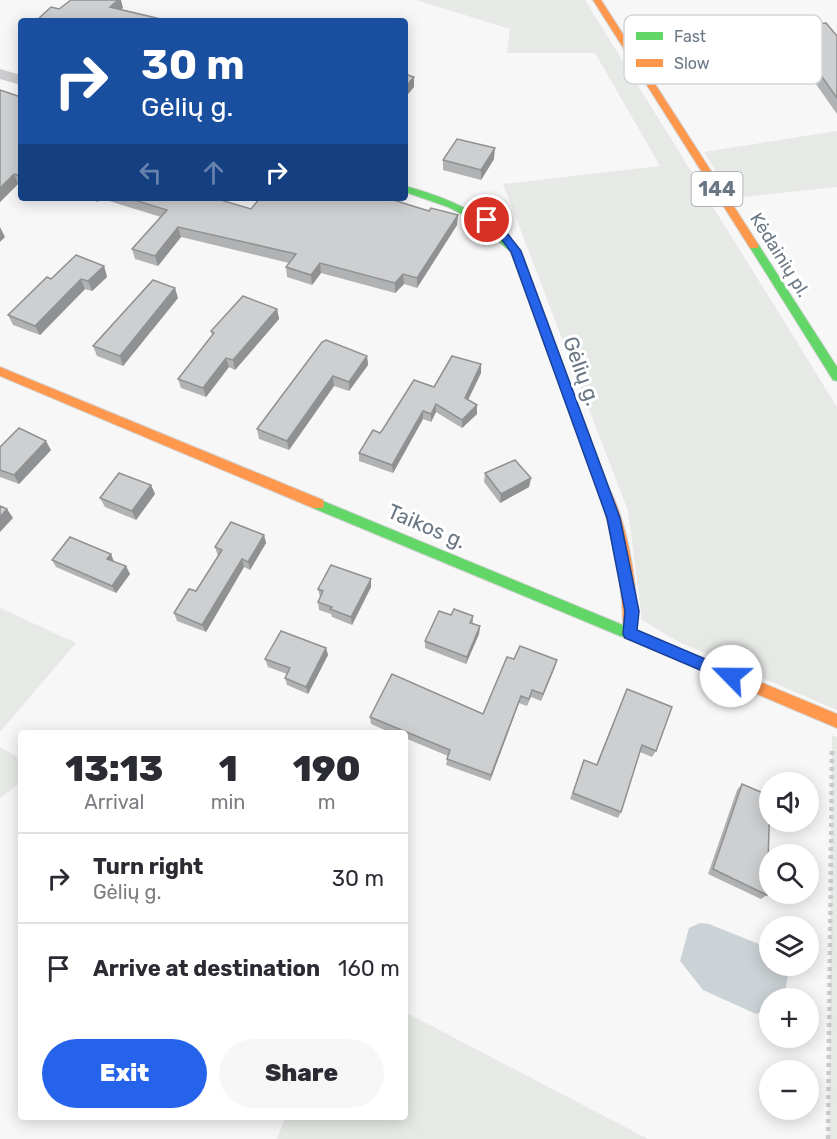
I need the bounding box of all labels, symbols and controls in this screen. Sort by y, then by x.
legend [624,15,822,84]
text: Fast [674,27,706,46]
text: 30 m [141,40,245,90]
icon: right [42,42,120,120]
text: Slow [674,54,710,73]
text: Gėlių g. [141,91,233,123]
icon: left [134,156,167,189]
icon: ahead [197,156,230,189]
icon: right [260,156,293,189]
road number: 144 [692,172,742,206]
pin [461,194,512,245]
icon: arrive [470,203,503,236]
street label: Kėdainių pl. [745,209,815,301]
street label: Gėlių g. [558,333,606,409]
street label: Taikos g. [384,498,470,554]
position arrow [699,644,763,708]
text: 13:13 [65,747,164,790]
text: 1 [219,747,238,790]
text: 190 [293,747,361,790]
map controls [759,772,819,1120]
button: sound [759,772,819,832]
text: Arrival [84,790,144,814]
text: min [211,790,246,814]
text: m [318,790,336,814]
button: search [759,844,819,904]
text: Turn right [93,853,203,880]
icon: right [42,862,75,895]
text: 30 m [332,865,384,892]
text: Gėlių g. [93,880,161,904]
button: layers [759,916,819,976]
icon: arrive [42,952,75,985]
text: Arrive at destination [93,955,320,982]
text: 160 m [338,955,400,982]
button: + [759,988,819,1048]
button: Exit [42,1039,207,1108]
button: Share [219,1039,384,1108]
button: − [759,1060,819,1120]

